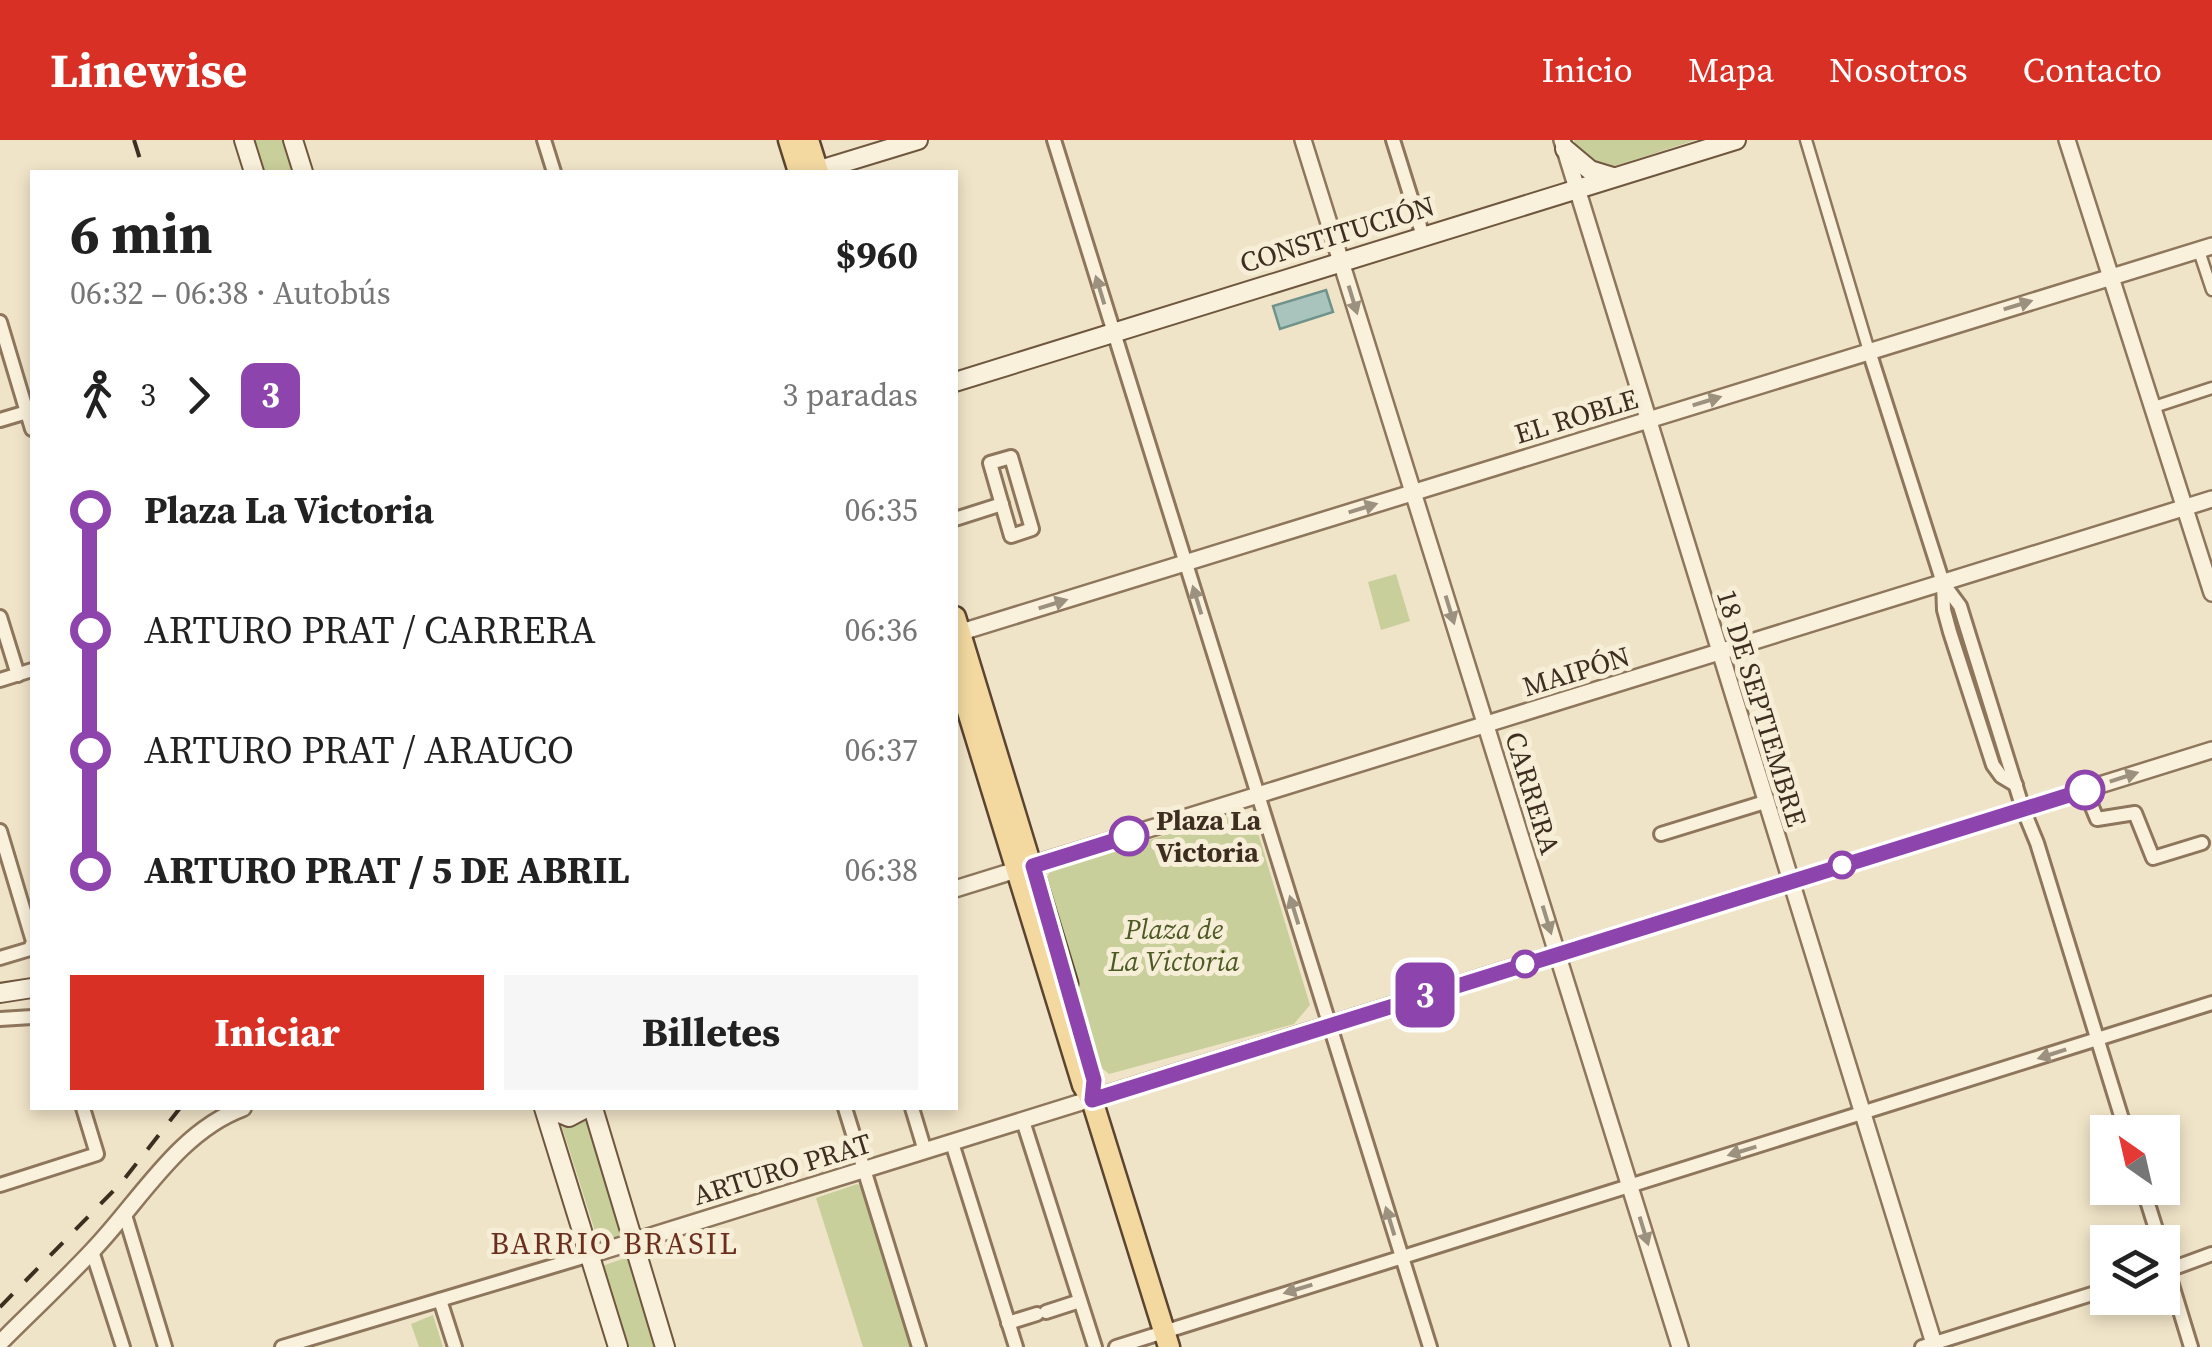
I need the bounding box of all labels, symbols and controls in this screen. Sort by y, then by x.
text: Linewise [50,37,247,103]
text: Inicio [1541,46,1633,94]
text: Mapa [1688,46,1774,94]
text: Nosotros [1829,46,1968,94]
text: Contacto [2023,46,2162,94]
street label: CONSTITUCIÓN [1235,186,1439,282]
text: 6 min [70,196,213,271]
text: $960 [836,229,918,281]
text: 06:32 – 06:38 · Autobús [70,271,391,315]
one-way arrow [1092,274,1107,304]
one-way arrow [1347,285,1362,315]
one-way arrow [2003,297,2033,312]
icon: walk [70,368,125,423]
icon: forward [171,368,226,423]
text: 3 [261,371,280,419]
text: 3 [140,373,156,417]
text: 3 paradas [782,373,918,417]
street label: EL ROBLE [1510,379,1642,453]
one-way arrow [1693,393,1723,408]
text: Plaza La Victoria [144,484,434,536]
text: 06:35 [844,488,918,532]
one-way arrow [1349,500,1379,515]
one-way arrow [1189,584,1204,615]
street label: 18 DE SEPTIEMBRE [1708,585,1816,831]
one-way arrow [1443,595,1458,626]
one-way arrow [1038,596,1068,611]
text: ARTURO PRAT / CARRERA [144,604,596,656]
text: 06:36 [844,608,918,652]
street label: MAIPÓN [1518,637,1634,705]
text: ARTURO PRAT / ARAUCO [144,724,574,776]
street label: CARRERA [1496,727,1570,859]
text: 06:37 [844,728,918,772]
one-way arrow [2110,769,2140,784]
unlabelled marker [2066,771,2104,809]
place label: Plaza La Victoria [1156,801,1261,871]
marker: Plaza La Victoria [1110,817,1148,855]
text: ARTURO PRAT / 5 DE ABRIL [144,844,629,896]
text: 06:38 [844,848,918,892]
unlabelled marker [1829,852,1855,878]
one-way arrow [1285,895,1300,925]
one-way arrow [1540,906,1555,936]
park label: Plaza de La Victoria [1107,910,1240,980]
unlabelled marker [1512,951,1538,977]
line badge: 3 [1392,962,1458,1028]
text: 3 [1416,971,1434,1019]
button: Iniciar [70,975,484,1090]
button: Billetes [504,975,918,1090]
one-way arrow [2037,1047,2067,1062]
north arrow [2090,1115,2180,1205]
map controls [2090,1115,2180,1315]
street label: ARTURO PRAT [688,1124,876,1214]
one-way arrow [1727,1144,1757,1159]
one-way arrow [1382,1205,1397,1235]
one-way arrow [1637,1216,1652,1246]
district label: BARRIO BRASIL [490,1223,740,1264]
button: layers [2090,1225,2180,1315]
one-way arrow [1283,1282,1313,1297]

